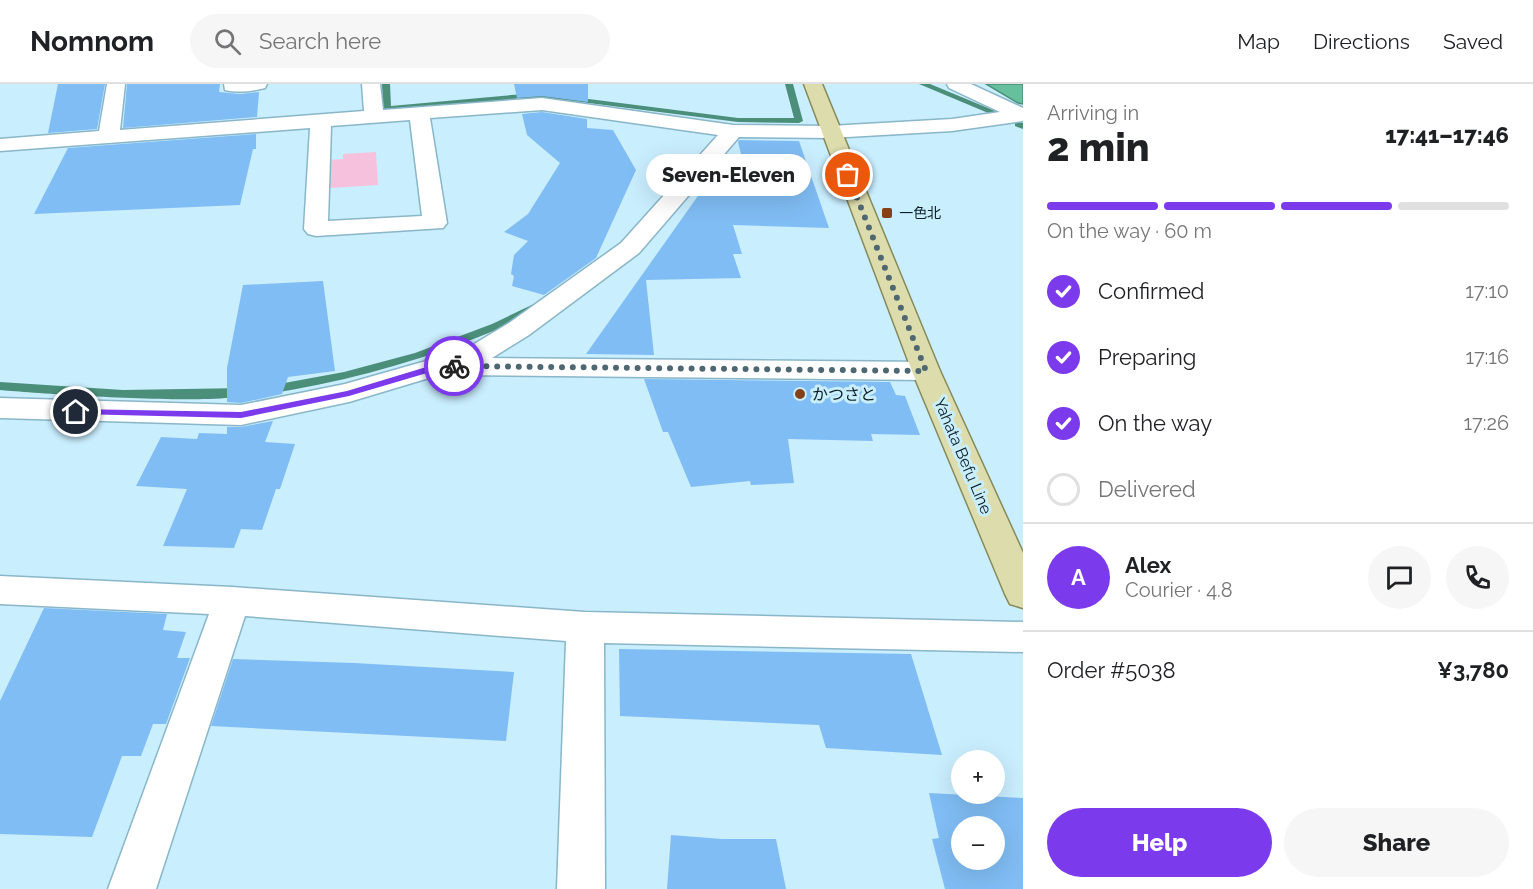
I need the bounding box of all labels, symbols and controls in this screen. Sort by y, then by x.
search box [190,14,610,68]
text: Nomnom [30,25,154,58]
icon: search [211,25,244,58]
text: Search here [259,28,381,54]
text: Map [1237,29,1280,54]
text: Directions [1313,29,1410,54]
text: Saved [1443,29,1503,54]
text: Arriving in [1047,101,1139,125]
text: 17:41–17:46 [1385,122,1509,148]
text: 2 min [1047,124,1150,170]
pin [822,149,873,200]
callout: Seven-Eleven [647,154,812,196]
icon: bag [831,158,864,191]
text: Seven-Eleven [662,163,795,187]
place label: 一色北 [899,205,941,221]
marker: 一色北 [880,206,894,220]
text: On the way · 60 m [1047,219,1212,243]
icon: check [1047,275,1080,308]
text: Confirmed [1098,278,1205,304]
text: 17:10 [1465,279,1509,303]
courier [424,336,484,396]
icon: check [1047,341,1080,374]
text: Preparing [1098,344,1196,370]
text: 17:16 [1465,345,1509,369]
icon: bike [438,350,471,383]
place label: かつさと [812,385,876,404]
pin [50,386,101,437]
marker: かつさと [793,387,807,401]
icon: home [59,395,92,428]
street label: Yahata Befu Line [930,395,996,517]
icon: check [1047,407,1080,440]
text: On the way [1098,410,1212,436]
text: 17:26 [1464,411,1509,435]
text: Delivered [1098,476,1196,502]
button: chat [1368,546,1431,609]
button: phone [1446,546,1509,609]
text: Alex [1125,552,1171,578]
text: A [1071,564,1086,590]
text: Courier · 4.8 [1125,578,1233,602]
text: Order #5038 [1047,657,1175,683]
text: ¥3,780 [1437,657,1509,683]
map controls [951,750,1005,870]
button: + [951,750,1005,804]
button: Help [1047,808,1272,877]
button: Share [1284,808,1509,877]
button: − [951,816,1005,870]

